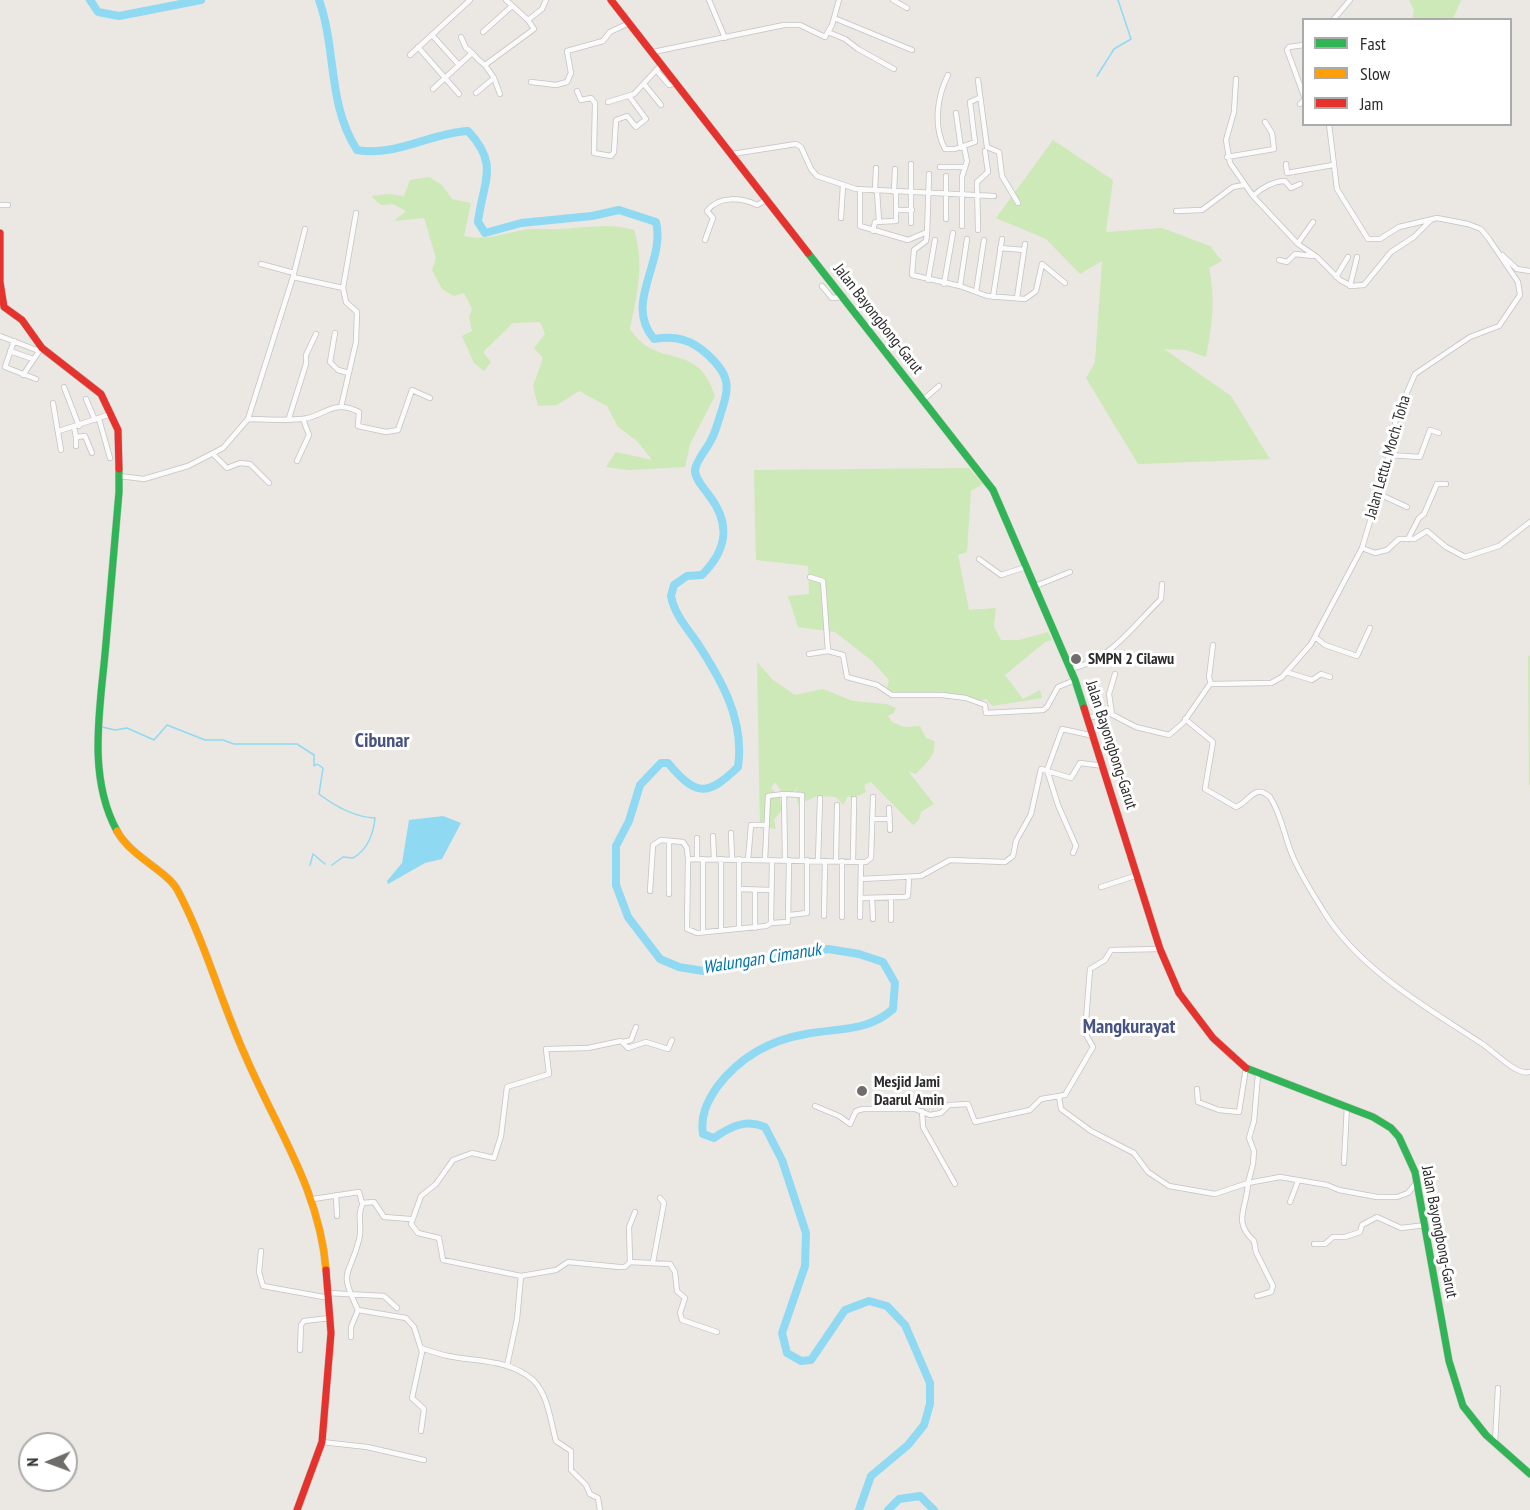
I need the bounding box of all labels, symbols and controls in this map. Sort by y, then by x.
legend [1302,18,1512,126]
text: Fast [1360,32,1386,55]
text: Slow [1360,62,1390,85]
text: Jam [1360,92,1383,115]
street label: Jalan Bayongbong-Garut [829,260,927,378]
street label: Jalan Lettu. Moch. Toha [1361,393,1415,521]
place label: SMPN 2 Cilawu [1088,649,1174,669]
marker: SMPN 2 Cilawu [1069,652,1083,666]
street label: Jalan Bayongbong-Garut [1081,678,1141,812]
district label: Cibunar [355,729,409,753]
water label: Walungan Cimanuk [702,939,822,979]
district label: Mangkurayat [1083,1015,1175,1039]
place label: Mesjid Jami Daarul Amin [874,1072,944,1110]
marker: Mesjid Jami Daarul Amin [855,1084,869,1098]
street label: Jalan Bayongbong-Garut [1417,1164,1461,1300]
north arrow [18,1432,78,1492]
text: N [22,1458,42,1467]

